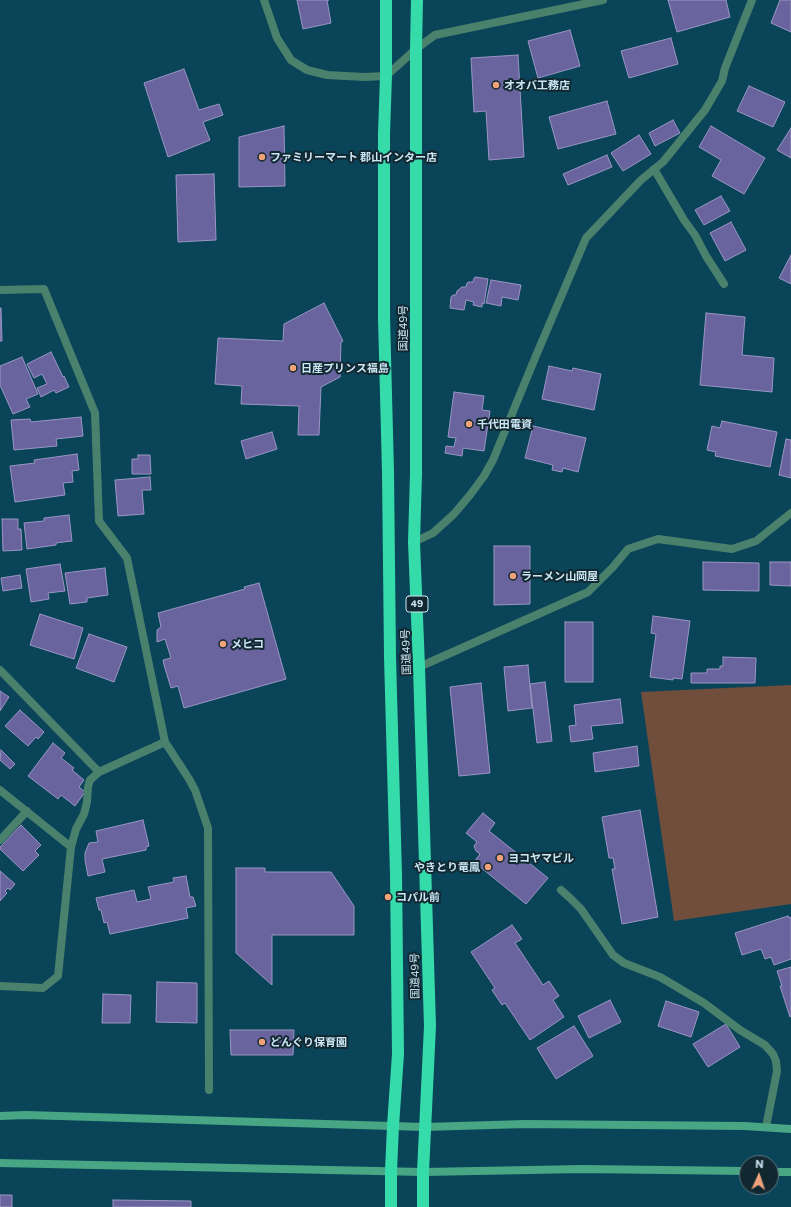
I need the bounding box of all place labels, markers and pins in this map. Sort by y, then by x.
place label: オオバ工務店 [504,78,570,92]
marker: オオバ工務店 [491,80,501,90]
place label: ファミリーマート 郡山インター店 [270,150,437,164]
marker: ファミリーマート 郡山インター店 [257,152,267,162]
place label: 日産プリンス福島 [301,361,389,375]
marker: 日産プリンス福島 [288,363,298,373]
place label: 千代田電資 [477,417,532,431]
marker: 千代田電資 [464,419,474,429]
place label: ラーメン山岡屋 [521,569,598,583]
marker: ラーメン山岡屋 [508,571,518,581]
place label: メヒコ [231,637,264,651]
marker: メヒコ [218,639,228,649]
place label: ヨコヤマビル [508,851,574,865]
marker: ヨコヤマビル [495,853,505,863]
place label: やきとり竜鳳 [414,860,480,874]
marker: やきとり竜鳳 [483,862,493,872]
place label: コパル前 [396,890,440,904]
marker: コパル前 [383,892,393,902]
place label: どんぐり保育園 [270,1035,347,1049]
marker: どんぐり保育園 [257,1037,267,1047]

